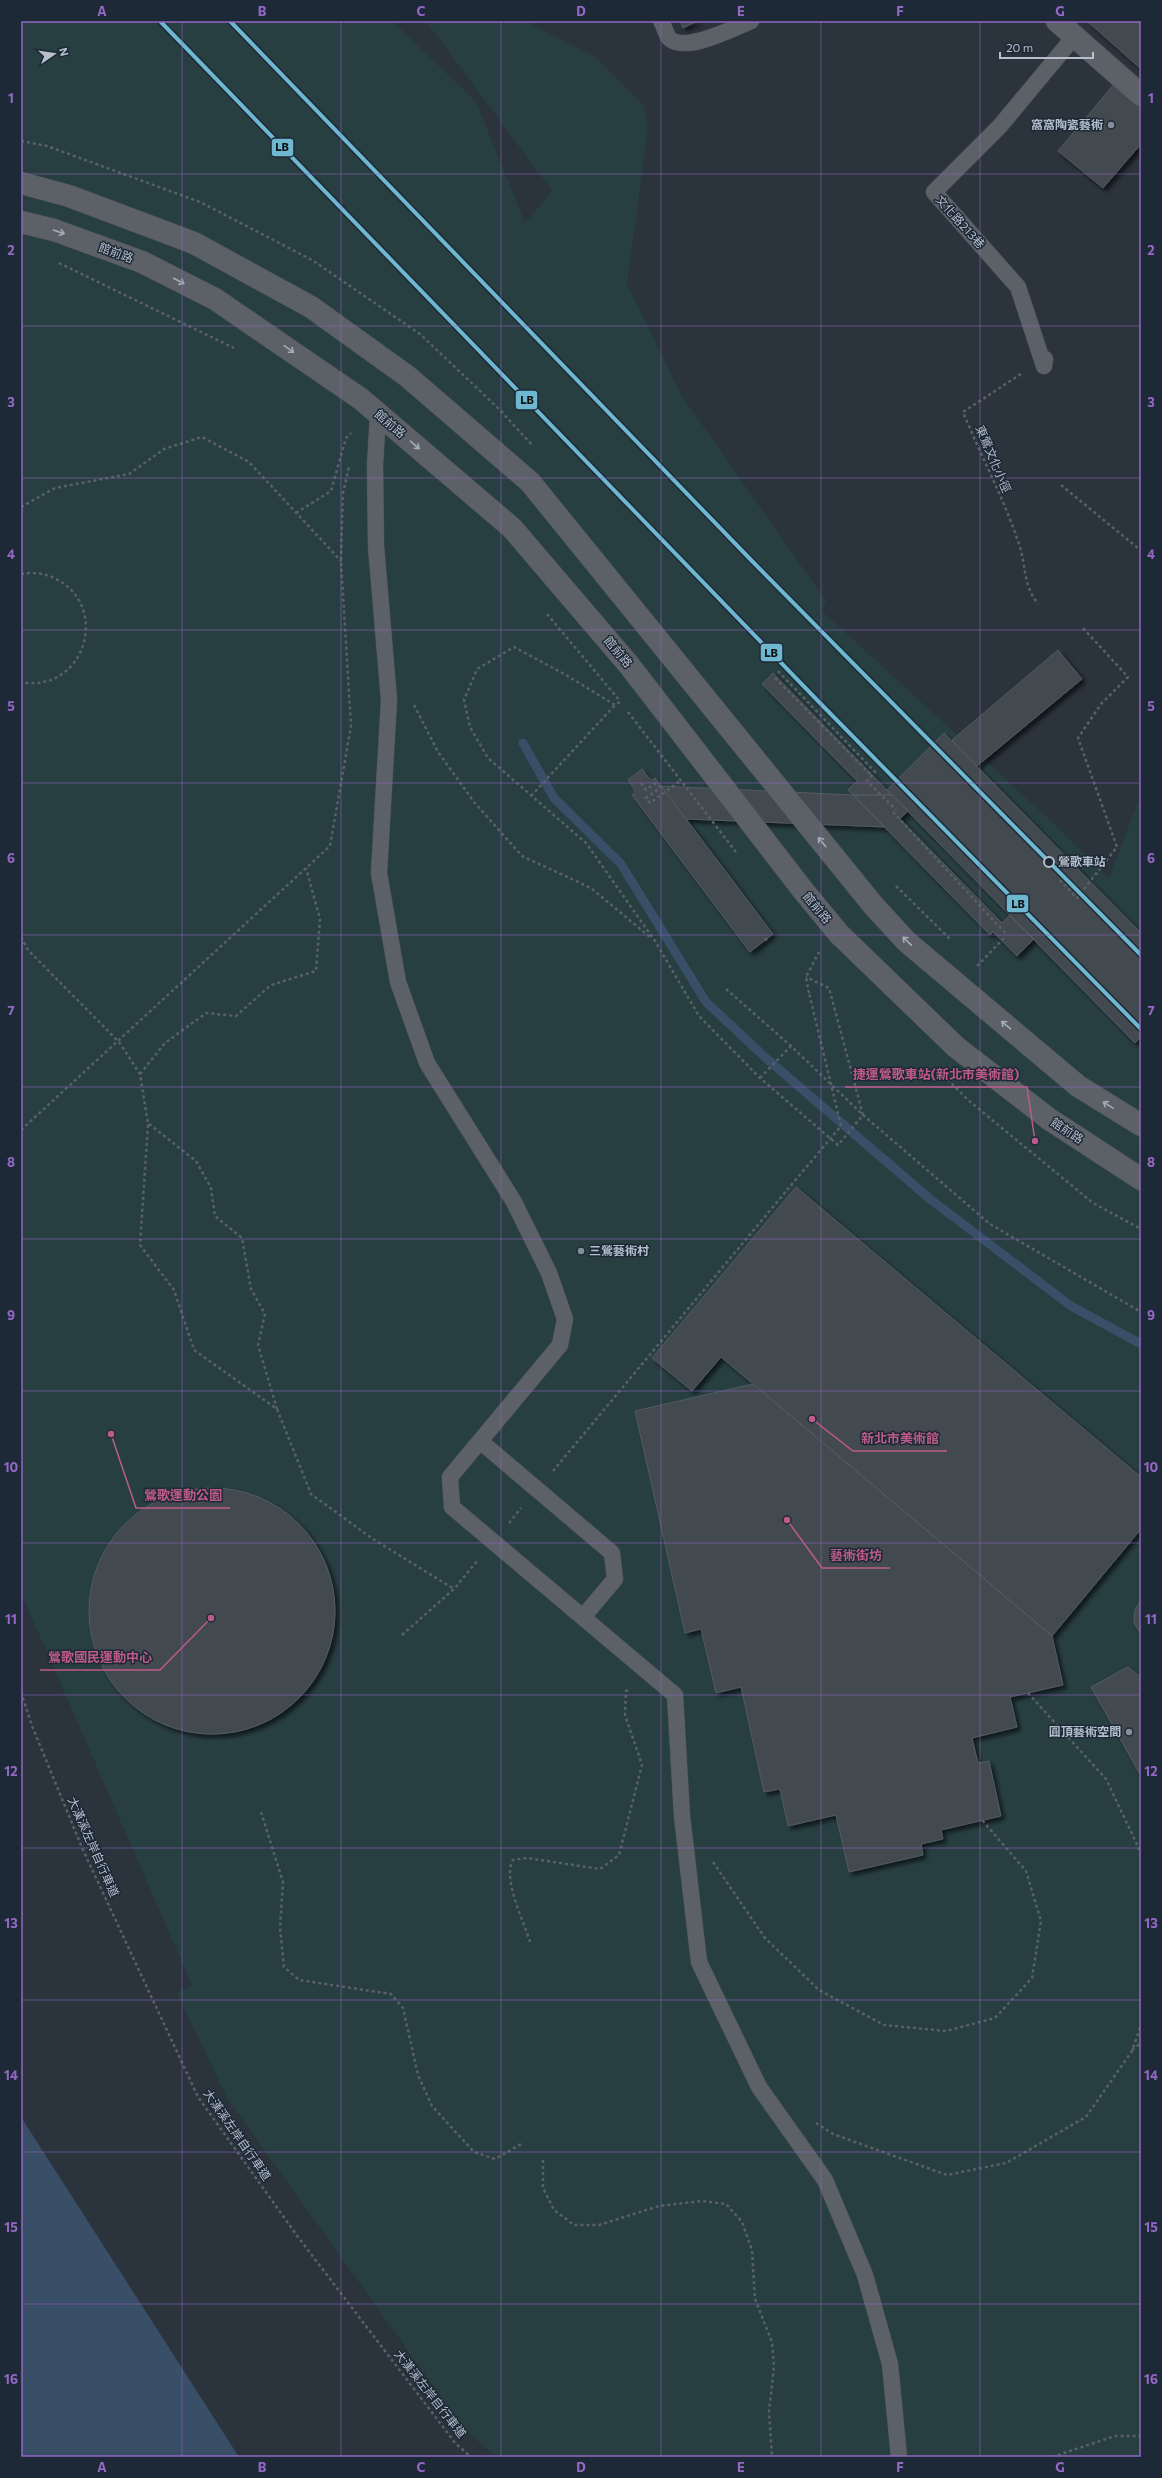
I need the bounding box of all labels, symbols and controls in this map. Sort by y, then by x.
text: A [97,3,107,19]
text: B [258,3,267,19]
text: C [417,3,426,19]
text: D [576,3,586,19]
text: E [737,3,745,19]
text: F [896,3,904,19]
text: G [1055,3,1065,19]
north arrow [34,34,74,74]
scale bar [1000,34,1093,60]
text: 20 m [1006,40,1033,54]
text: N [57,46,71,57]
text: 1 [8,90,14,106]
text: 1 [1148,90,1154,106]
place label: 窩窩陶瓷藝術 [1031,117,1103,131]
marker: 窩窩陶瓷藝術 [1106,120,1116,130]
line badge: LB [271,138,294,157]
text: LB [275,140,289,153]
street label: 文化路213巷 [933,192,988,251]
one-way arrow [52,229,64,237]
street label: 館前路 [97,239,136,265]
text: 2 [7,242,15,258]
text: 2 [1147,242,1155,258]
one-way arrow [173,277,185,285]
one-way arrow [283,345,294,353]
line badge: LB [515,390,538,410]
text: LB [520,393,534,406]
text: 3 [7,394,15,410]
text: 3 [1147,394,1155,410]
street label: 館前路 [372,406,409,440]
street label: 東鶯文化小徑 [973,423,1014,494]
one-way arrow [409,440,419,449]
text: 4 [7,546,15,562]
text: 4 [1147,546,1155,562]
street label: 館前路 [602,633,636,670]
line badge: LB [760,643,783,662]
text: LB [764,646,778,659]
text: 5 [7,698,15,714]
text: 5 [1147,698,1155,714]
one-way arrow [817,837,826,848]
text: 6 [7,850,15,866]
text: 6 [1147,850,1155,866]
place label: 鶯歌車站 [1058,854,1106,868]
marker: 鶯歌車站 [1043,856,1055,868]
street label: 館前路 [801,889,835,926]
line badge: LB [1006,894,1029,913]
text: LB [1011,897,1025,910]
one-way arrow [902,936,912,945]
text: 7 [7,1002,15,1018]
text: 7 [1147,1002,1155,1018]
one-way arrow [1000,1020,1011,1029]
callout: 捷運鶯歌車站(新北市美術館) [845,1062,1027,1087]
text: 捷運鶯歌車站(新北市美術館) [853,1066,1019,1082]
one-way arrow [1102,1100,1114,1108]
street label: 館前路 [1049,1114,1086,1146]
text: 8 [7,1154,15,1170]
text: 8 [1147,1154,1155,1170]
place label: 三鶯藝術村 [589,1243,649,1257]
marker: 三鶯藝術村 [576,1246,586,1256]
text: 9 [7,1307,15,1323]
text: 9 [1147,1307,1155,1323]
callout: 新北市美術館 [853,1426,947,1451]
text: 新北市美術館 [861,1430,939,1446]
text: 10 [4,1459,19,1475]
text: 10 [1144,1459,1159,1475]
callout: 鶯歌運動公園 [136,1483,230,1508]
text: 鶯歌運動公園 [144,1487,222,1503]
callout: 藝術街坊 [822,1543,890,1568]
text: 藝術街坊 [830,1547,882,1563]
text: 11 [5,1611,17,1627]
text: 11 [1145,1611,1157,1627]
callout: 鶯歌國民運動中心 [40,1645,160,1670]
text: 鶯歌國民運動中心 [48,1649,152,1665]
place label: 圓頂藝術空間 [1049,1724,1121,1738]
marker: 圓頂藝術空間 [1124,1727,1134,1737]
text: 12 [4,1763,18,1779]
text: 12 [1144,1763,1158,1779]
street label: 大漢溪左岸自行車道 [66,1794,122,1899]
text: 13 [4,1915,18,1931]
text: 13 [1144,1915,1158,1931]
text: 14 [4,2067,18,2083]
text: 14 [1144,2067,1158,2083]
street label: 大漢溪左岸自行車道 [201,2086,275,2183]
text: 15 [4,2219,18,2235]
text: 15 [1144,2219,1158,2235]
street label: 大漢溪左岸自行車道 [392,2347,470,2440]
text: 16 [4,2371,18,2387]
text: 16 [1144,2371,1158,2387]
text: A [97,2459,107,2475]
text: B [258,2459,267,2475]
text: C [417,2459,426,2475]
text: D [576,2459,586,2475]
text: E [737,2459,745,2475]
text: F [896,2459,904,2475]
text: G [1055,2459,1065,2475]

